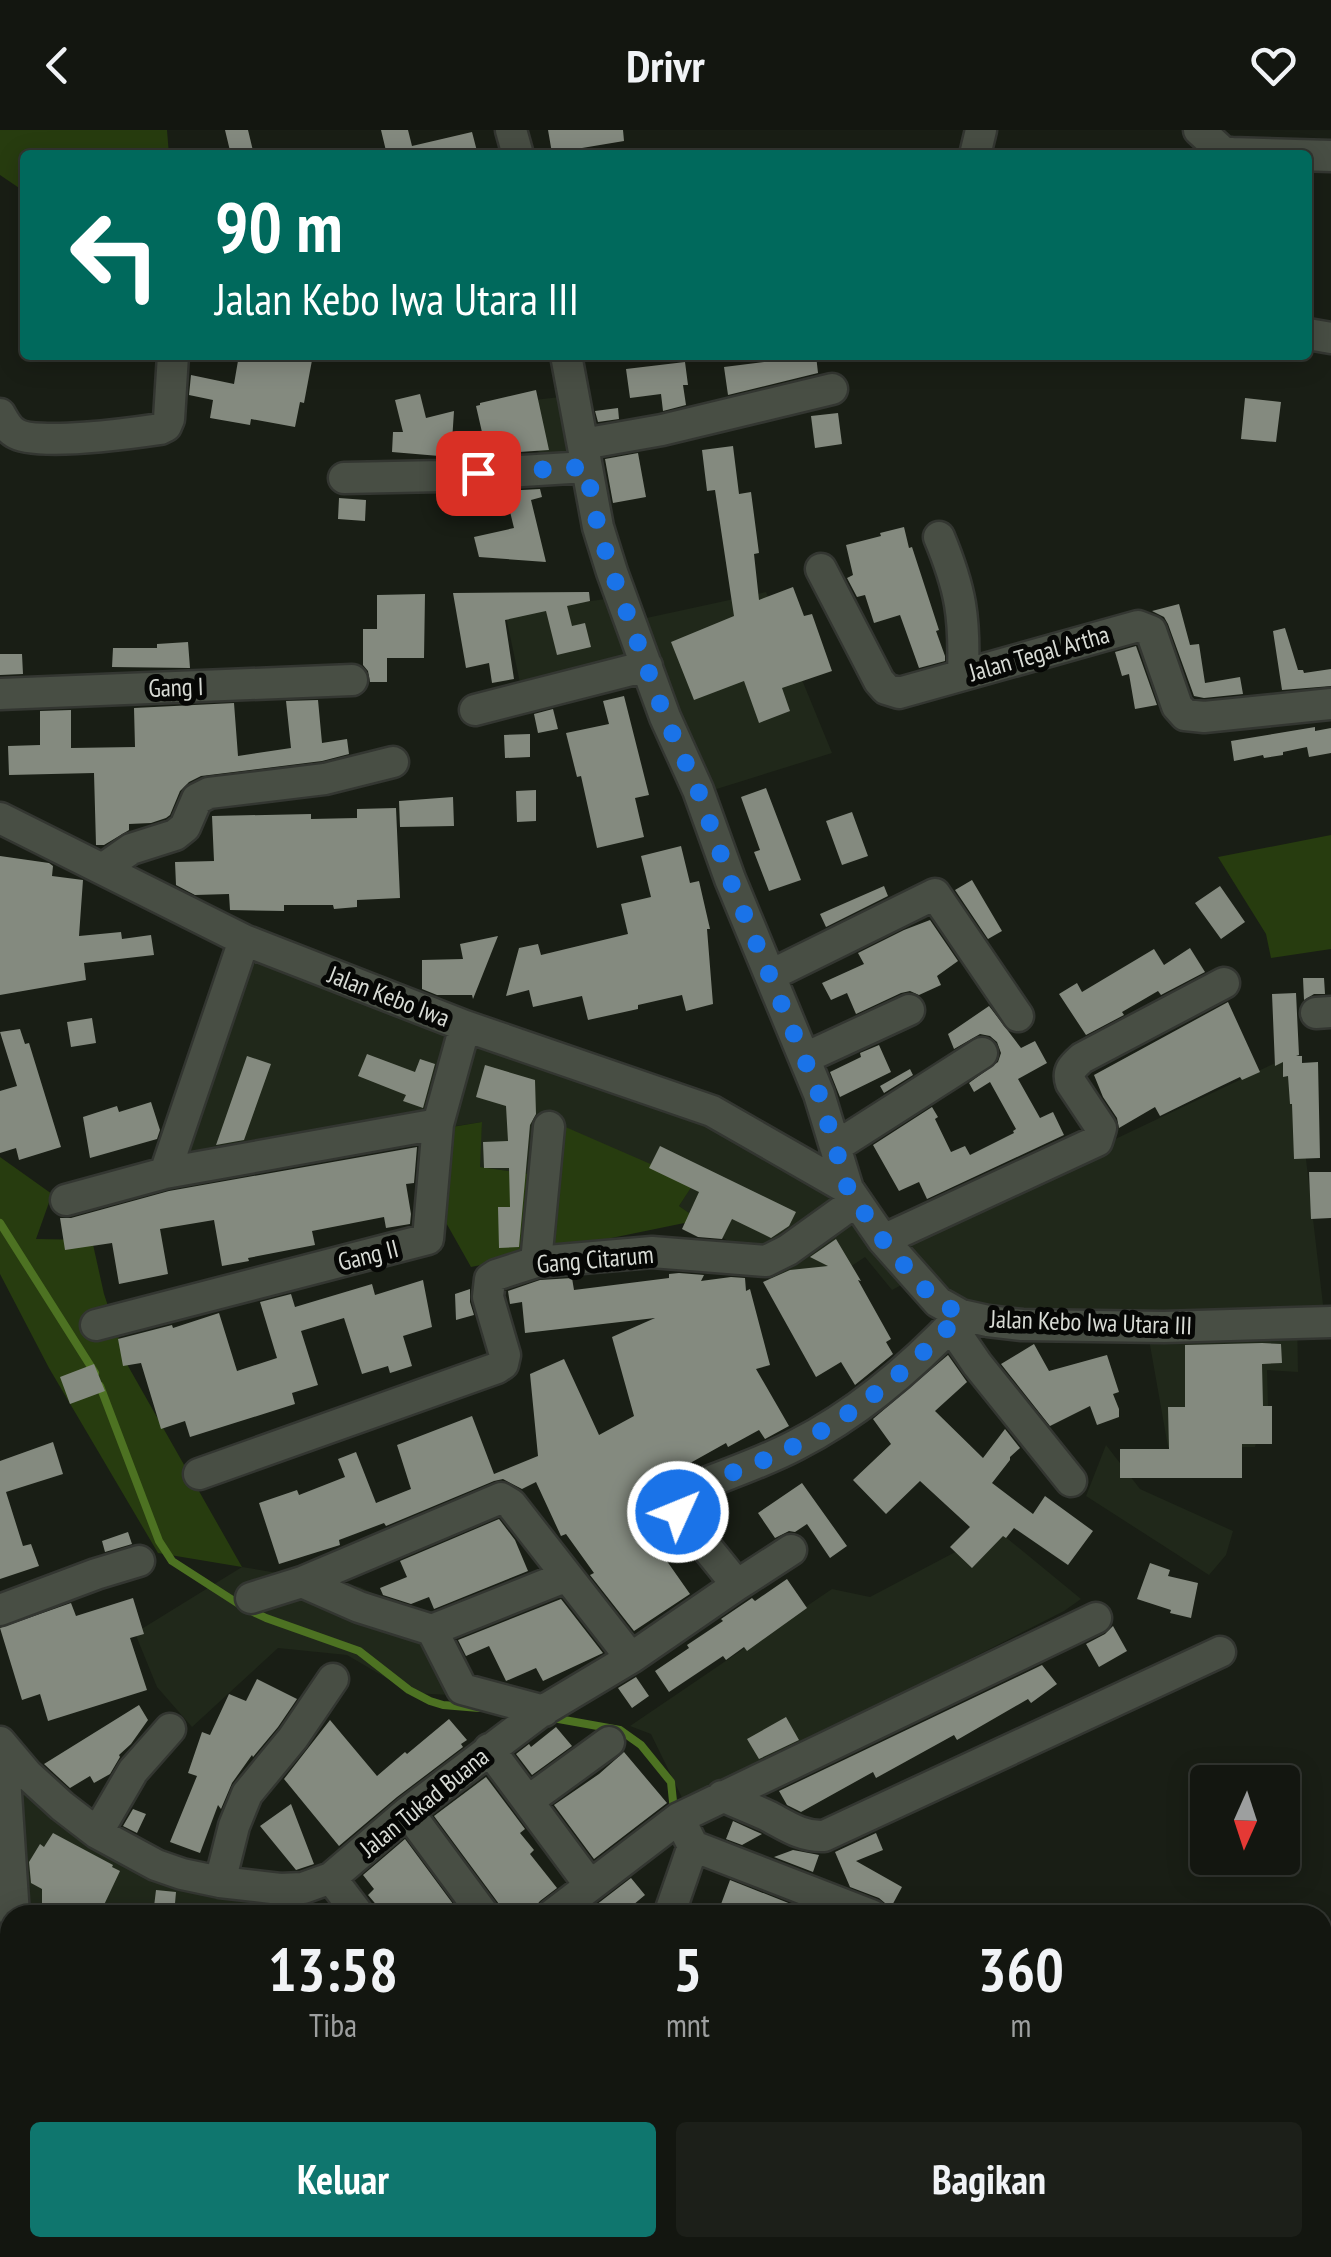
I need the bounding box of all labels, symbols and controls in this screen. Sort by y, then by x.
text: Drivr [626,36,705,94]
icon: back [30,38,85,93]
icon: heart [1246,38,1301,93]
text: 90 m [215,181,343,271]
icon: left [50,190,180,320]
text: Jalan Kebo Iwa Utara III [215,269,579,327]
pin [436,431,521,516]
icon: arrive [451,446,506,501]
street label: Jalan Tegal Artha [964,618,1113,689]
street label: Gang I [148,670,204,704]
street label: Jalan Kebo Iwa [323,958,454,1034]
street label: Gang II [335,1232,401,1278]
street label: Gang Citarum [535,1238,655,1280]
street label: Jalan Kebo Iwa Utara III [988,1302,1193,1342]
position arrow [626,1460,730,1564]
street label: Jalan Tukad Buana [352,1740,495,1864]
north arrow [1190,1765,1300,1875]
map controls [1190,1765,1300,1875]
text: 13:58 [268,1930,398,2008]
text: 5 [674,1930,702,2008]
text: 360 [978,1930,1064,2008]
text: Tiba [309,2004,357,2046]
text: mnt [666,2004,710,2046]
text: m [1010,2004,1031,2046]
button: Keluar [30,2122,656,2237]
button: Bagikan [676,2122,1302,2237]

